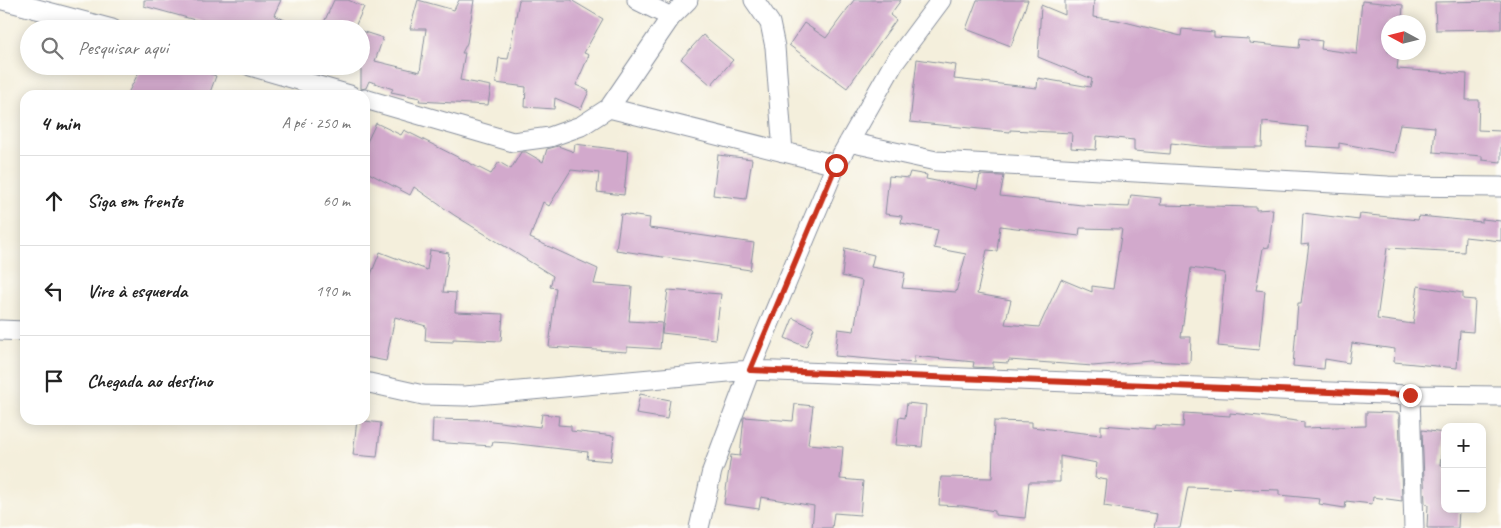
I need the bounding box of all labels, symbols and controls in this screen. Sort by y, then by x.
north arrow [1381,15,1426,60]
search box [20,20,370,75]
icon: search [38,34,66,62]
text: Pesquisar aqui [78,36,168,60]
text: 4 min [40,110,80,136]
text: A pé · 250 m [282,113,350,133]
route start [825,154,848,177]
icon: ahead [40,187,68,215]
text: Siga em frente [87,189,183,213]
text: 60 m [323,191,350,211]
icon: left [40,277,68,305]
text: Vire à esquerda [87,279,187,303]
text: 190 m [316,281,350,301]
icon: arrive [40,367,68,395]
text: Chegada ao destino [87,369,213,393]
route end [1399,384,1422,407]
map controls [1441,423,1486,513]
button: + [1441,423,1486,468]
button: − [1441,468,1486,513]

